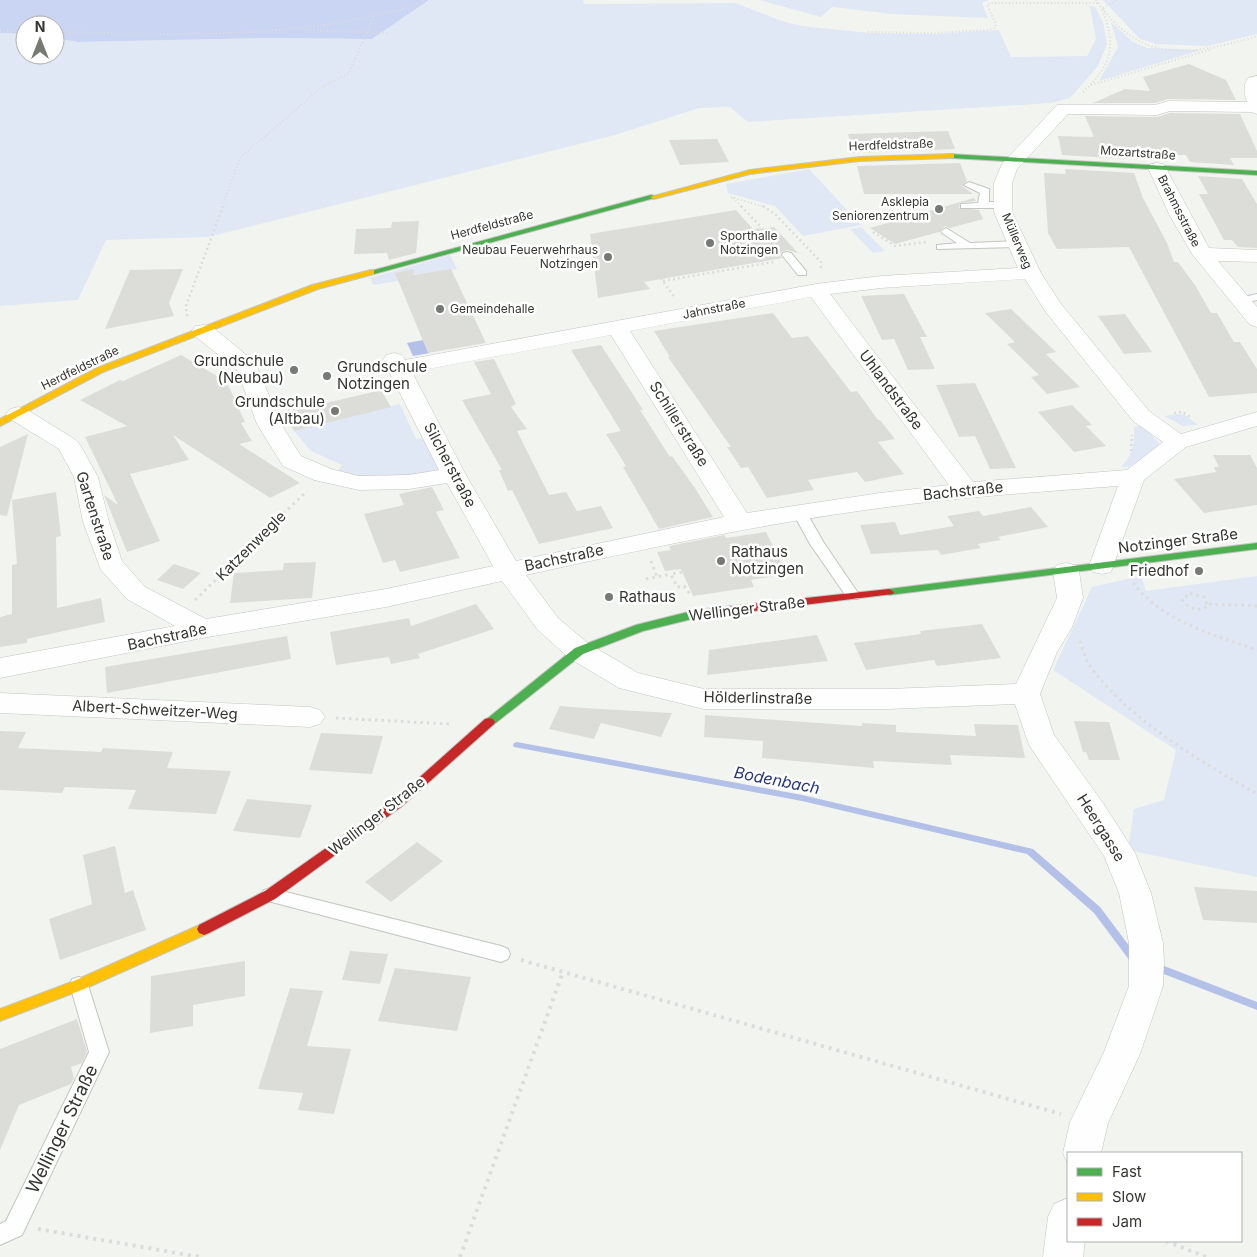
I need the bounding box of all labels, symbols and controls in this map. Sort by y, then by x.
north arrow [15,15,65,65]
text: N [35,18,45,35]
street label: Herdfeldstraße [848,136,934,153]
street label: Mozartstraße [1100,142,1176,163]
street label: Brahmsstraße [1155,172,1204,249]
place label: Asklepia Seniorenzentrum [832,194,929,223]
marker: Asklepia Seniorenzentrum [933,203,945,215]
street label: Herdfeldstraße [449,206,535,243]
street label: Müllerweg [999,211,1036,271]
place label: Sporthalle Notzingen [720,228,778,257]
marker: Sporthalle Notzingen [704,237,716,249]
place label: Neubau Feuerwehrhaus Notzingen [462,242,598,271]
marker: Neubau Feuerwehrhaus Notzingen [602,251,614,263]
street label: Jahnstraße [681,295,747,322]
place label: Gemeindehalle [450,301,534,316]
marker: Gemeindehalle [434,303,446,315]
street label: Herdfeldstraße [38,342,121,393]
street label: Uhlandstraße [855,346,928,433]
place label: Grundschule (Neubau) [194,351,284,387]
place label: Grundschule Notzingen [337,357,427,393]
marker: Grundschule (Neubau) [288,364,300,376]
marker: Grundschule Notzingen [321,370,333,382]
street label: Schillerstraße [646,377,713,470]
place label: Grundschule (Altbau) [235,392,325,428]
marker: Grundschule (Altbau) [329,405,341,417]
street label: Silcherstraße [420,419,481,511]
street label: Gartenstraße [72,469,119,563]
street label: Bachstraße [922,477,1004,504]
street label: Katzenwegle [212,507,290,585]
street label: Notzinger Straße [1117,524,1239,557]
street label: Bachstraße [523,540,605,575]
place label: Rathaus Notzingen [731,542,804,578]
marker: Rathaus Notzingen [715,555,727,567]
place label: Friedhof [1130,561,1189,580]
marker: Friedhof [1193,565,1205,577]
place label: Rathaus [619,587,676,606]
marker: Rathaus [603,591,615,603]
street label: Wellinger Straße [688,592,806,625]
street label: Bachstraße [126,619,208,654]
street label: Hölderlinstraße [704,687,812,708]
street label: Albert-Schweitzer-Weg [72,696,238,723]
water label: Bodenbach [732,762,822,798]
street label: Wellinger Straße [325,772,429,859]
street label: Heergasse [1073,790,1130,865]
street label: Wellinger Straße [21,1061,102,1196]
legend [1067,1152,1242,1242]
text: Fast [1112,1162,1142,1181]
text: Slow [1112,1187,1146,1206]
text: Jam [1112,1212,1142,1231]

